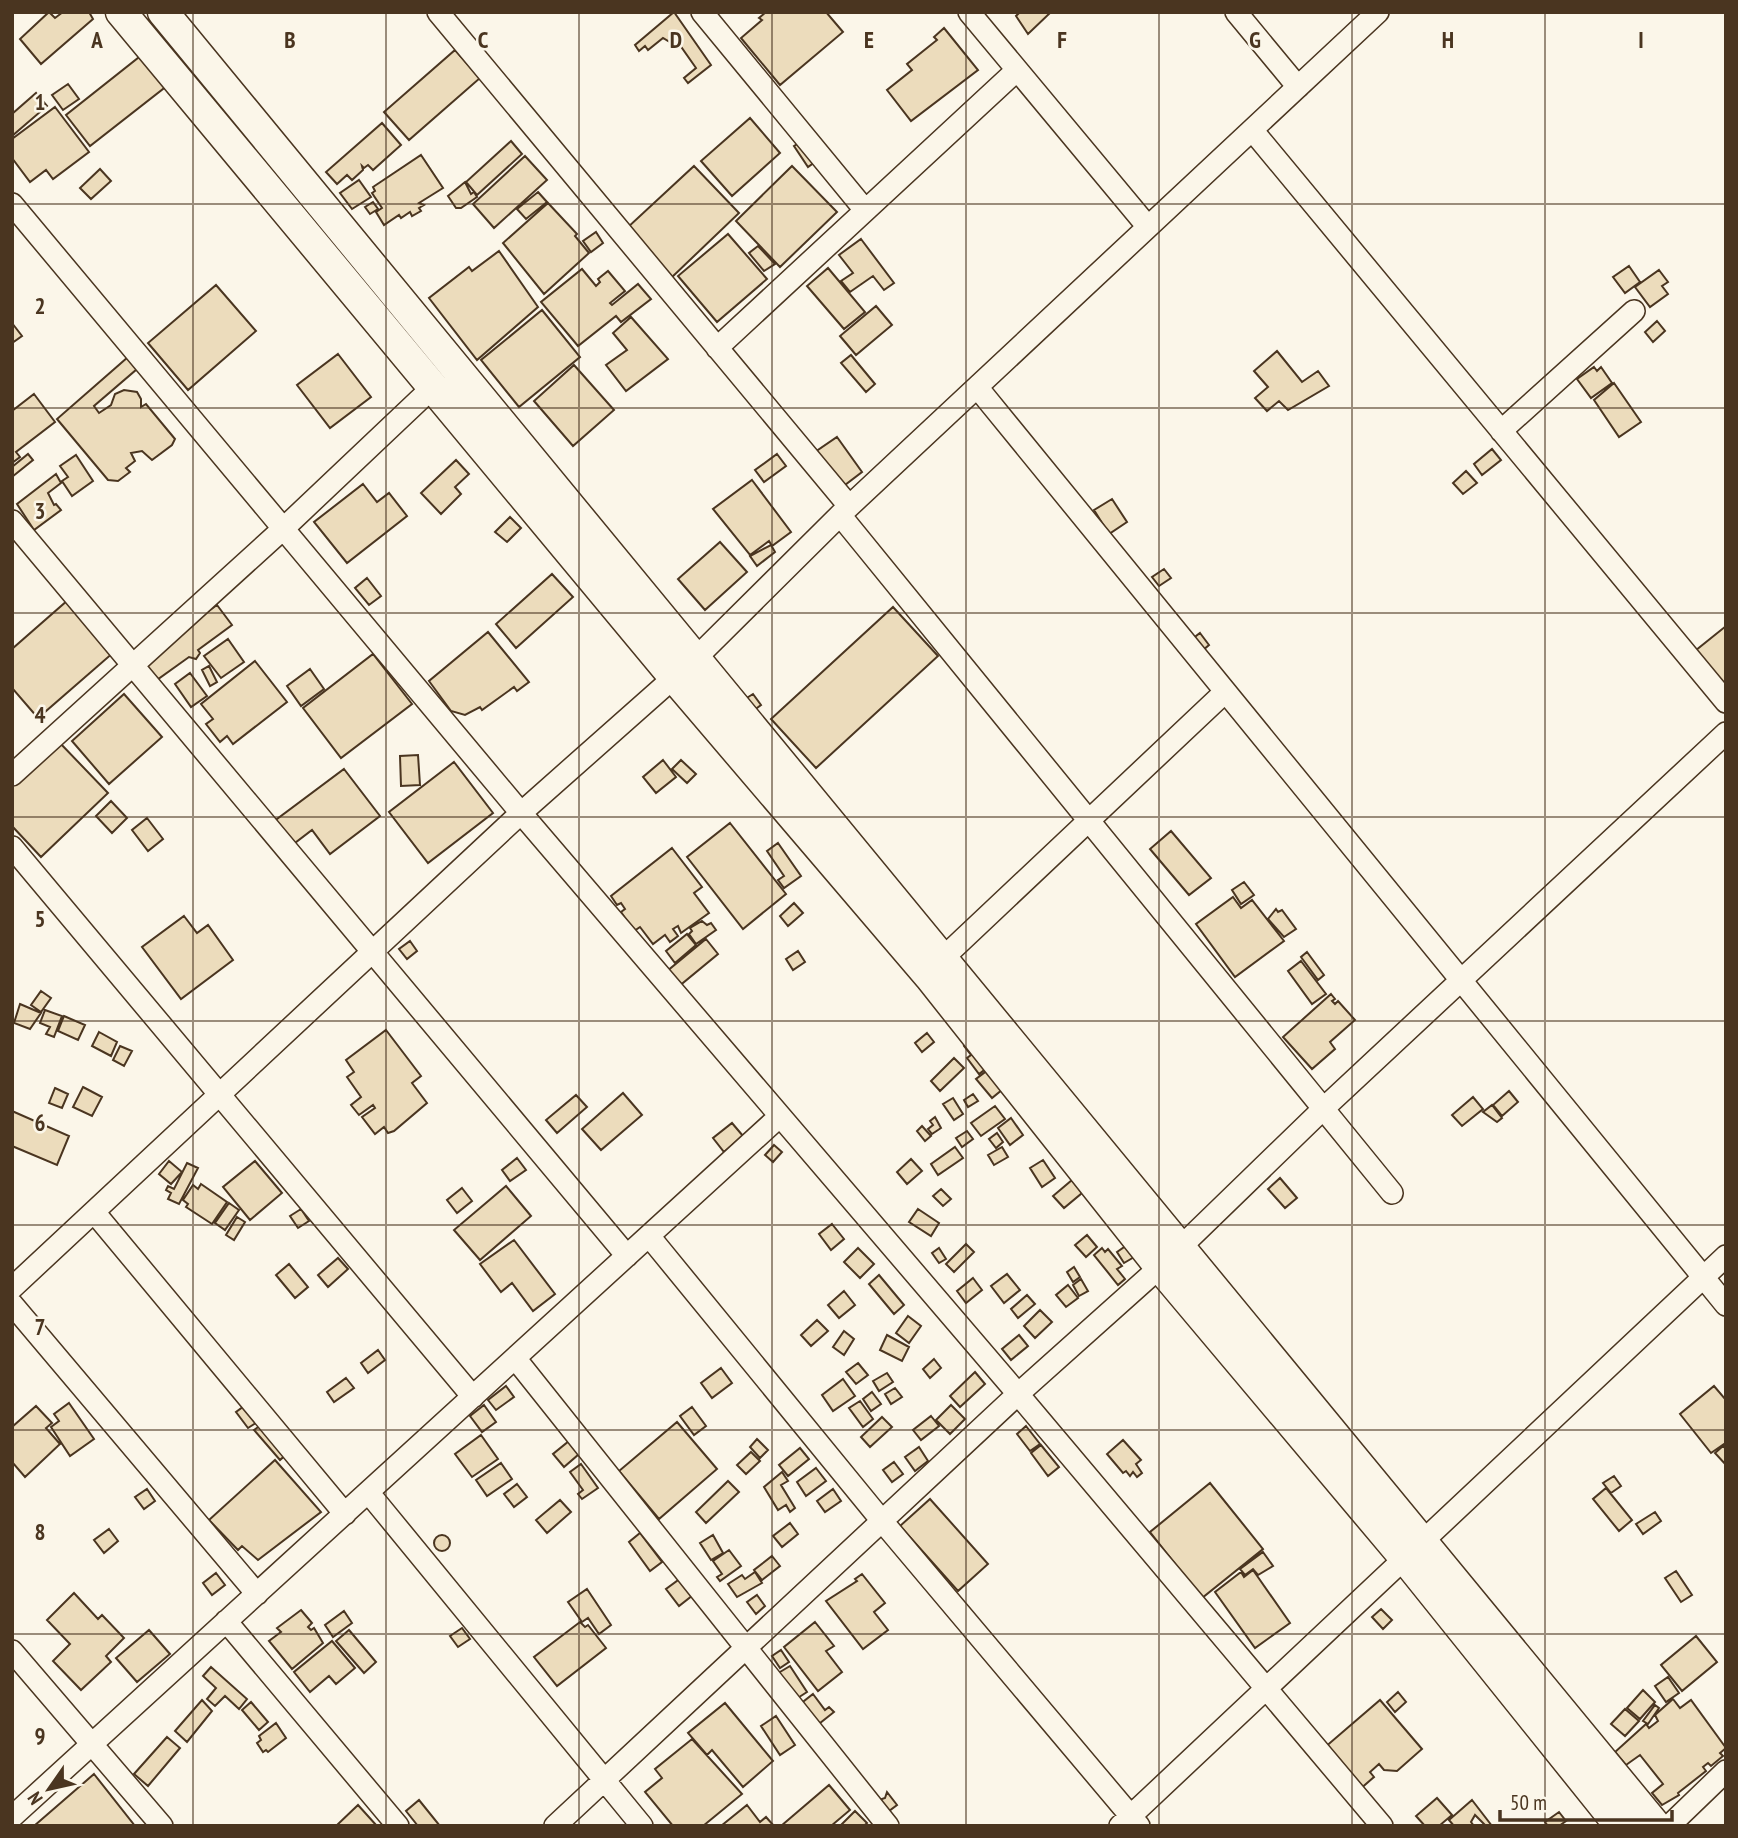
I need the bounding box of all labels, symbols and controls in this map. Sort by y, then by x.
text: A [90,25,103,54]
text: B [284,25,296,54]
text: C [478,25,489,54]
text: D [670,25,682,54]
text: E [864,25,874,54]
text: F [1057,25,1067,54]
text: G [1249,25,1261,54]
text: H [1442,25,1454,54]
text: I [1638,25,1644,54]
text: 1 [35,87,46,116]
text: 2 [35,291,46,320]
text: 3 [35,496,46,525]
text: 4 [35,700,46,729]
text: 5 [35,904,46,933]
text: 6 [35,1108,46,1137]
text: 7 [35,1312,46,1341]
text: 8 [35,1517,46,1546]
text: 9 [35,1721,46,1750]
north arrow [14,1754,84,1824]
scale bar [1500,1778,1672,1822]
text: N [22,1788,48,1809]
text: 50 m [1510,1789,1547,1816]

